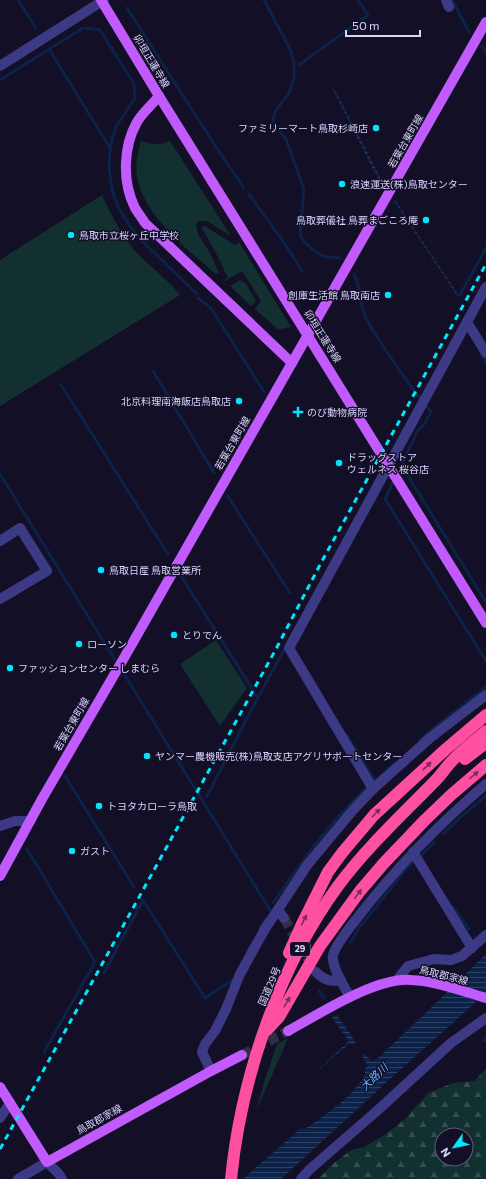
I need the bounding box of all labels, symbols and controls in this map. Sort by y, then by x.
scale bar [346,12,420,38]
text: 50 m [352,18,380,32]
street label: 卯垣正蓮寺線 [131,32,173,90]
street label: 若葉台東町線 [385,112,425,170]
place label: ファミリーマート鳥取杉崎店 [238,122,368,134]
marker: ファミリーマート鳥取杉崎店 [371,123,381,133]
place label: 浪速運送(株)鳥取センター [350,178,468,190]
marker: 浪速運送(株)鳥取センター [337,179,347,189]
place label: 鳥取葬儀社 鳥葬まごころ庵 [296,214,418,226]
marker: 鳥取葬儀社 鳥葬まごころ庵 [421,215,431,225]
place label: 鳥取市立桜ヶ丘中学校 [79,229,179,241]
marker: 鳥取市立桜ヶ丘中学校 [66,230,76,240]
place label: 創庫生活館 鳥取南店 [288,289,380,301]
marker: 創庫生活館 鳥取南店 [383,290,393,300]
street label: 卯垣正蓮寺線 [302,307,344,365]
place label: 北京料理南海飯店鳥取店 [121,395,231,407]
marker: 北京料理南海飯店鳥取店 [234,396,244,406]
marker: のび動物病院 [292,406,304,418]
place label: のび動物病院 [307,406,367,418]
street label: 若葉台東町線 [212,414,252,472]
place label: ドラッグストア ウェルネス 桜谷店 [347,451,429,475]
marker: ドラッグストア ウェルネス 桜谷店 [334,458,344,468]
place label: 鳥取日産 鳥取営業所 [109,564,201,576]
marker: 鳥取日産 鳥取営業所 [96,565,106,575]
place label: とりでん [182,629,222,641]
marker: とりでん [169,630,179,640]
place label: ローソン [87,638,127,650]
marker: ローソン [74,639,84,649]
place label: ファッションセンター しまむら [18,662,160,674]
marker: ファッションセンター しまむら [5,663,15,673]
street label: 若葉台東町線 [51,695,91,753]
place label: ヤンマー農機販売(株)鳥取支店アグリサポートセンター [155,750,402,762]
marker: ヤンマー農機販売(株)鳥取支店アグリサポートセンター [142,751,152,761]
one-way arrow [422,761,432,770]
one-way arrow [469,770,479,779]
place label: トヨタカローラ鳥取 [107,800,197,812]
marker: トヨタカローラ鳥取 [94,801,104,811]
one-way arrow [371,809,381,818]
place label: ガスト [80,845,110,857]
marker: ガスト [67,846,77,856]
one-way arrow [354,889,362,899]
one-way arrow [301,915,307,926]
road number: 29 [290,942,310,956]
street label: 鳥取郡家線 [418,963,470,987]
street label: 国道29号 [255,965,283,1007]
one-way arrow [283,997,290,1008]
water label: 大路川 [357,1060,391,1093]
street label: 鳥取郡家線 [74,1102,124,1136]
north arrow [434,1127,474,1167]
text: N [437,1146,453,1160]

